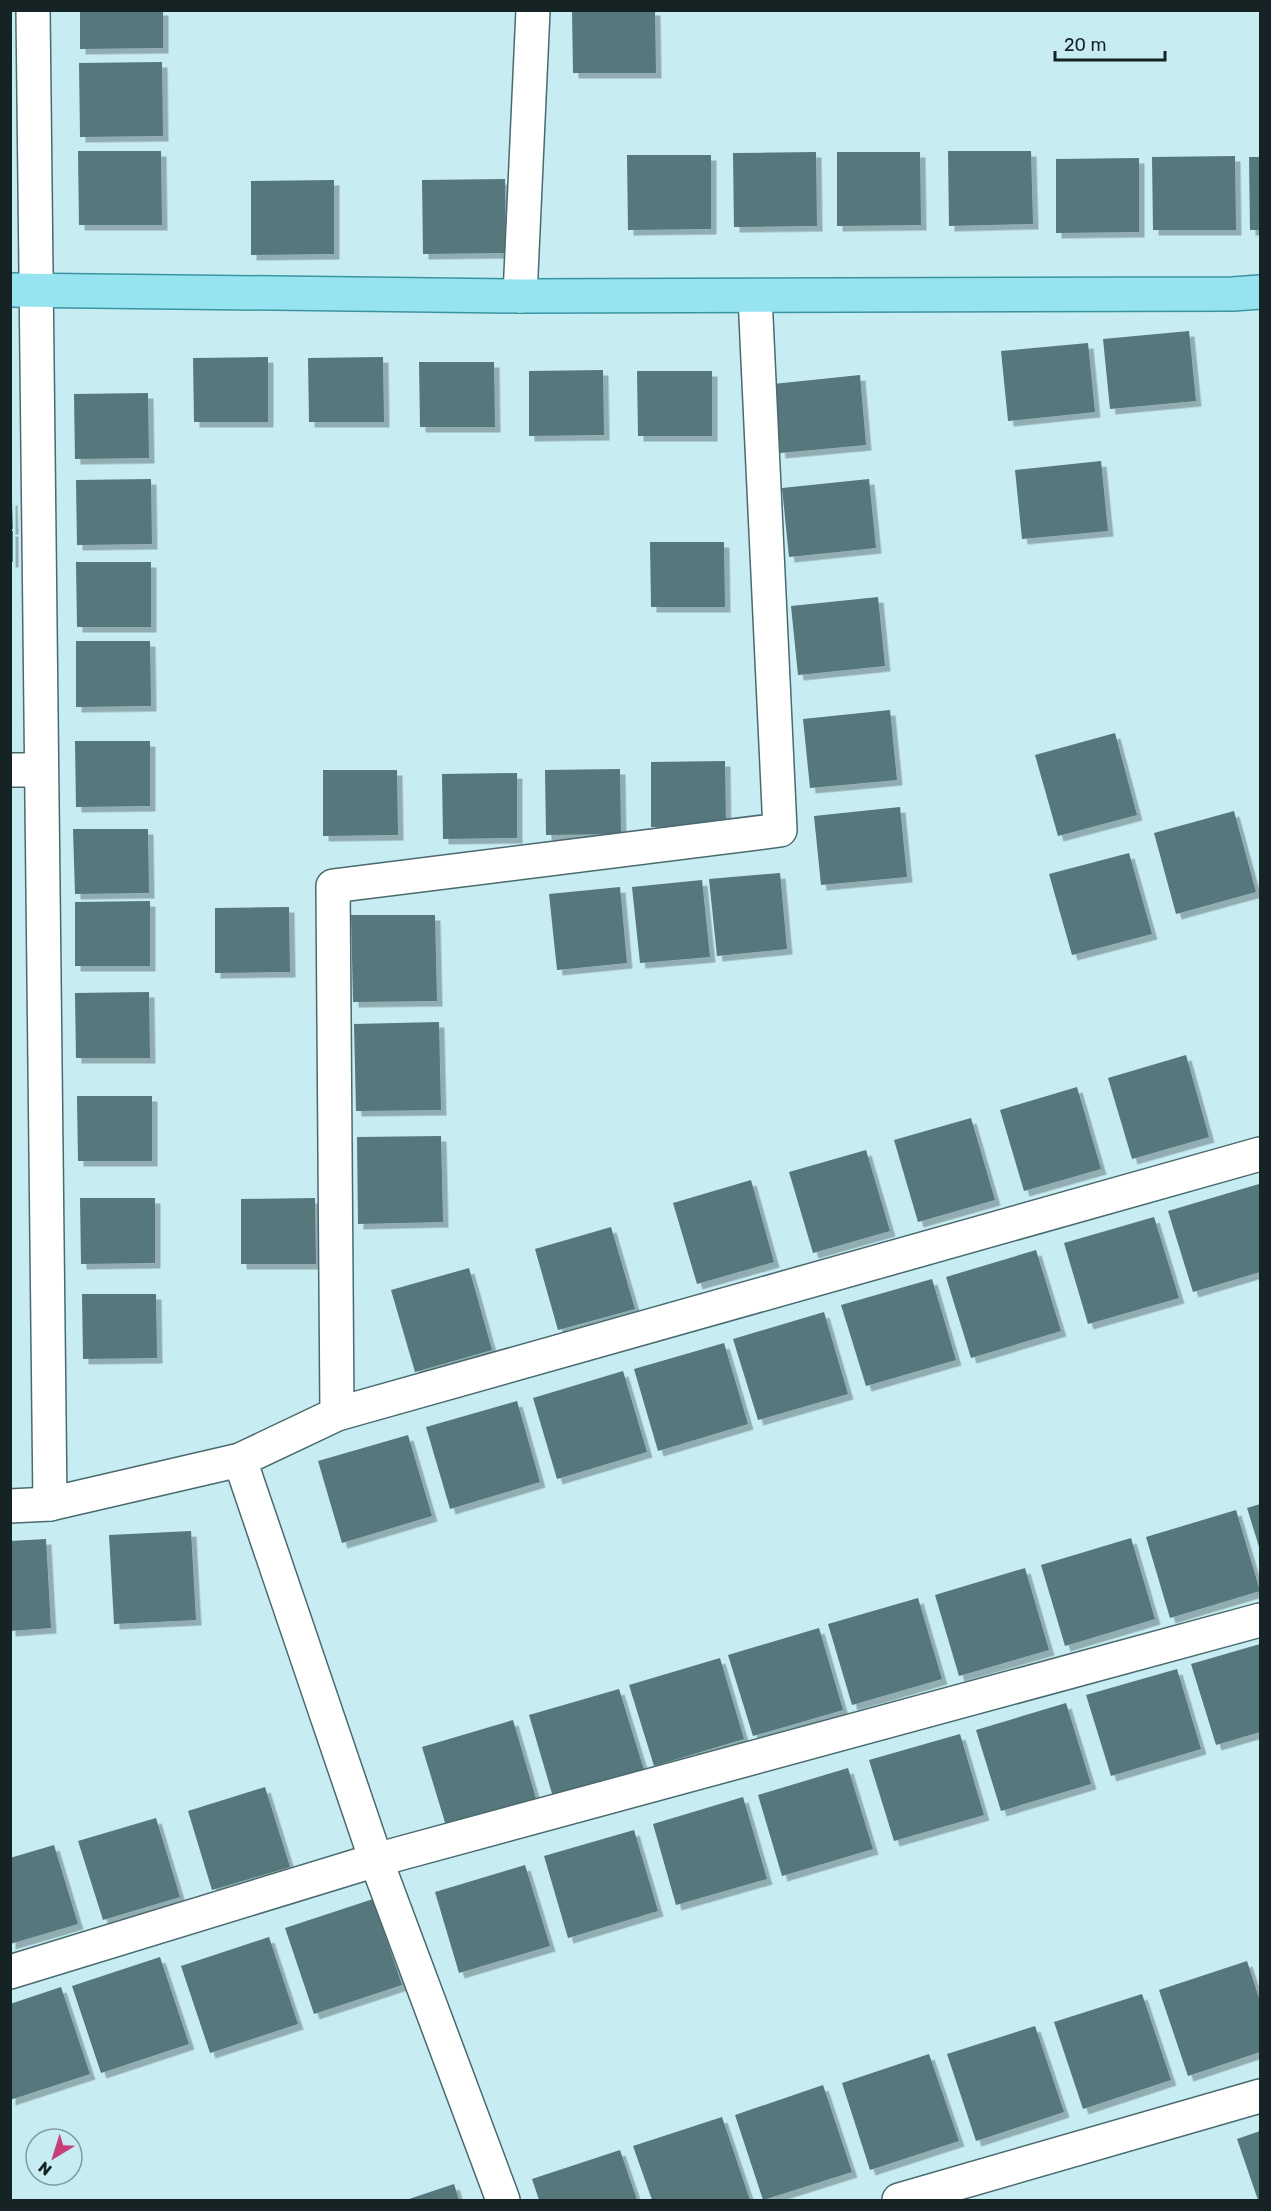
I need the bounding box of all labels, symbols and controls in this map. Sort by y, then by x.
scale bar [1055,24,1164,62]
text: 20 m [1064,34,1106,56]
north arrow [24,2127,84,2187]
text: N [35,2157,55,2179]

